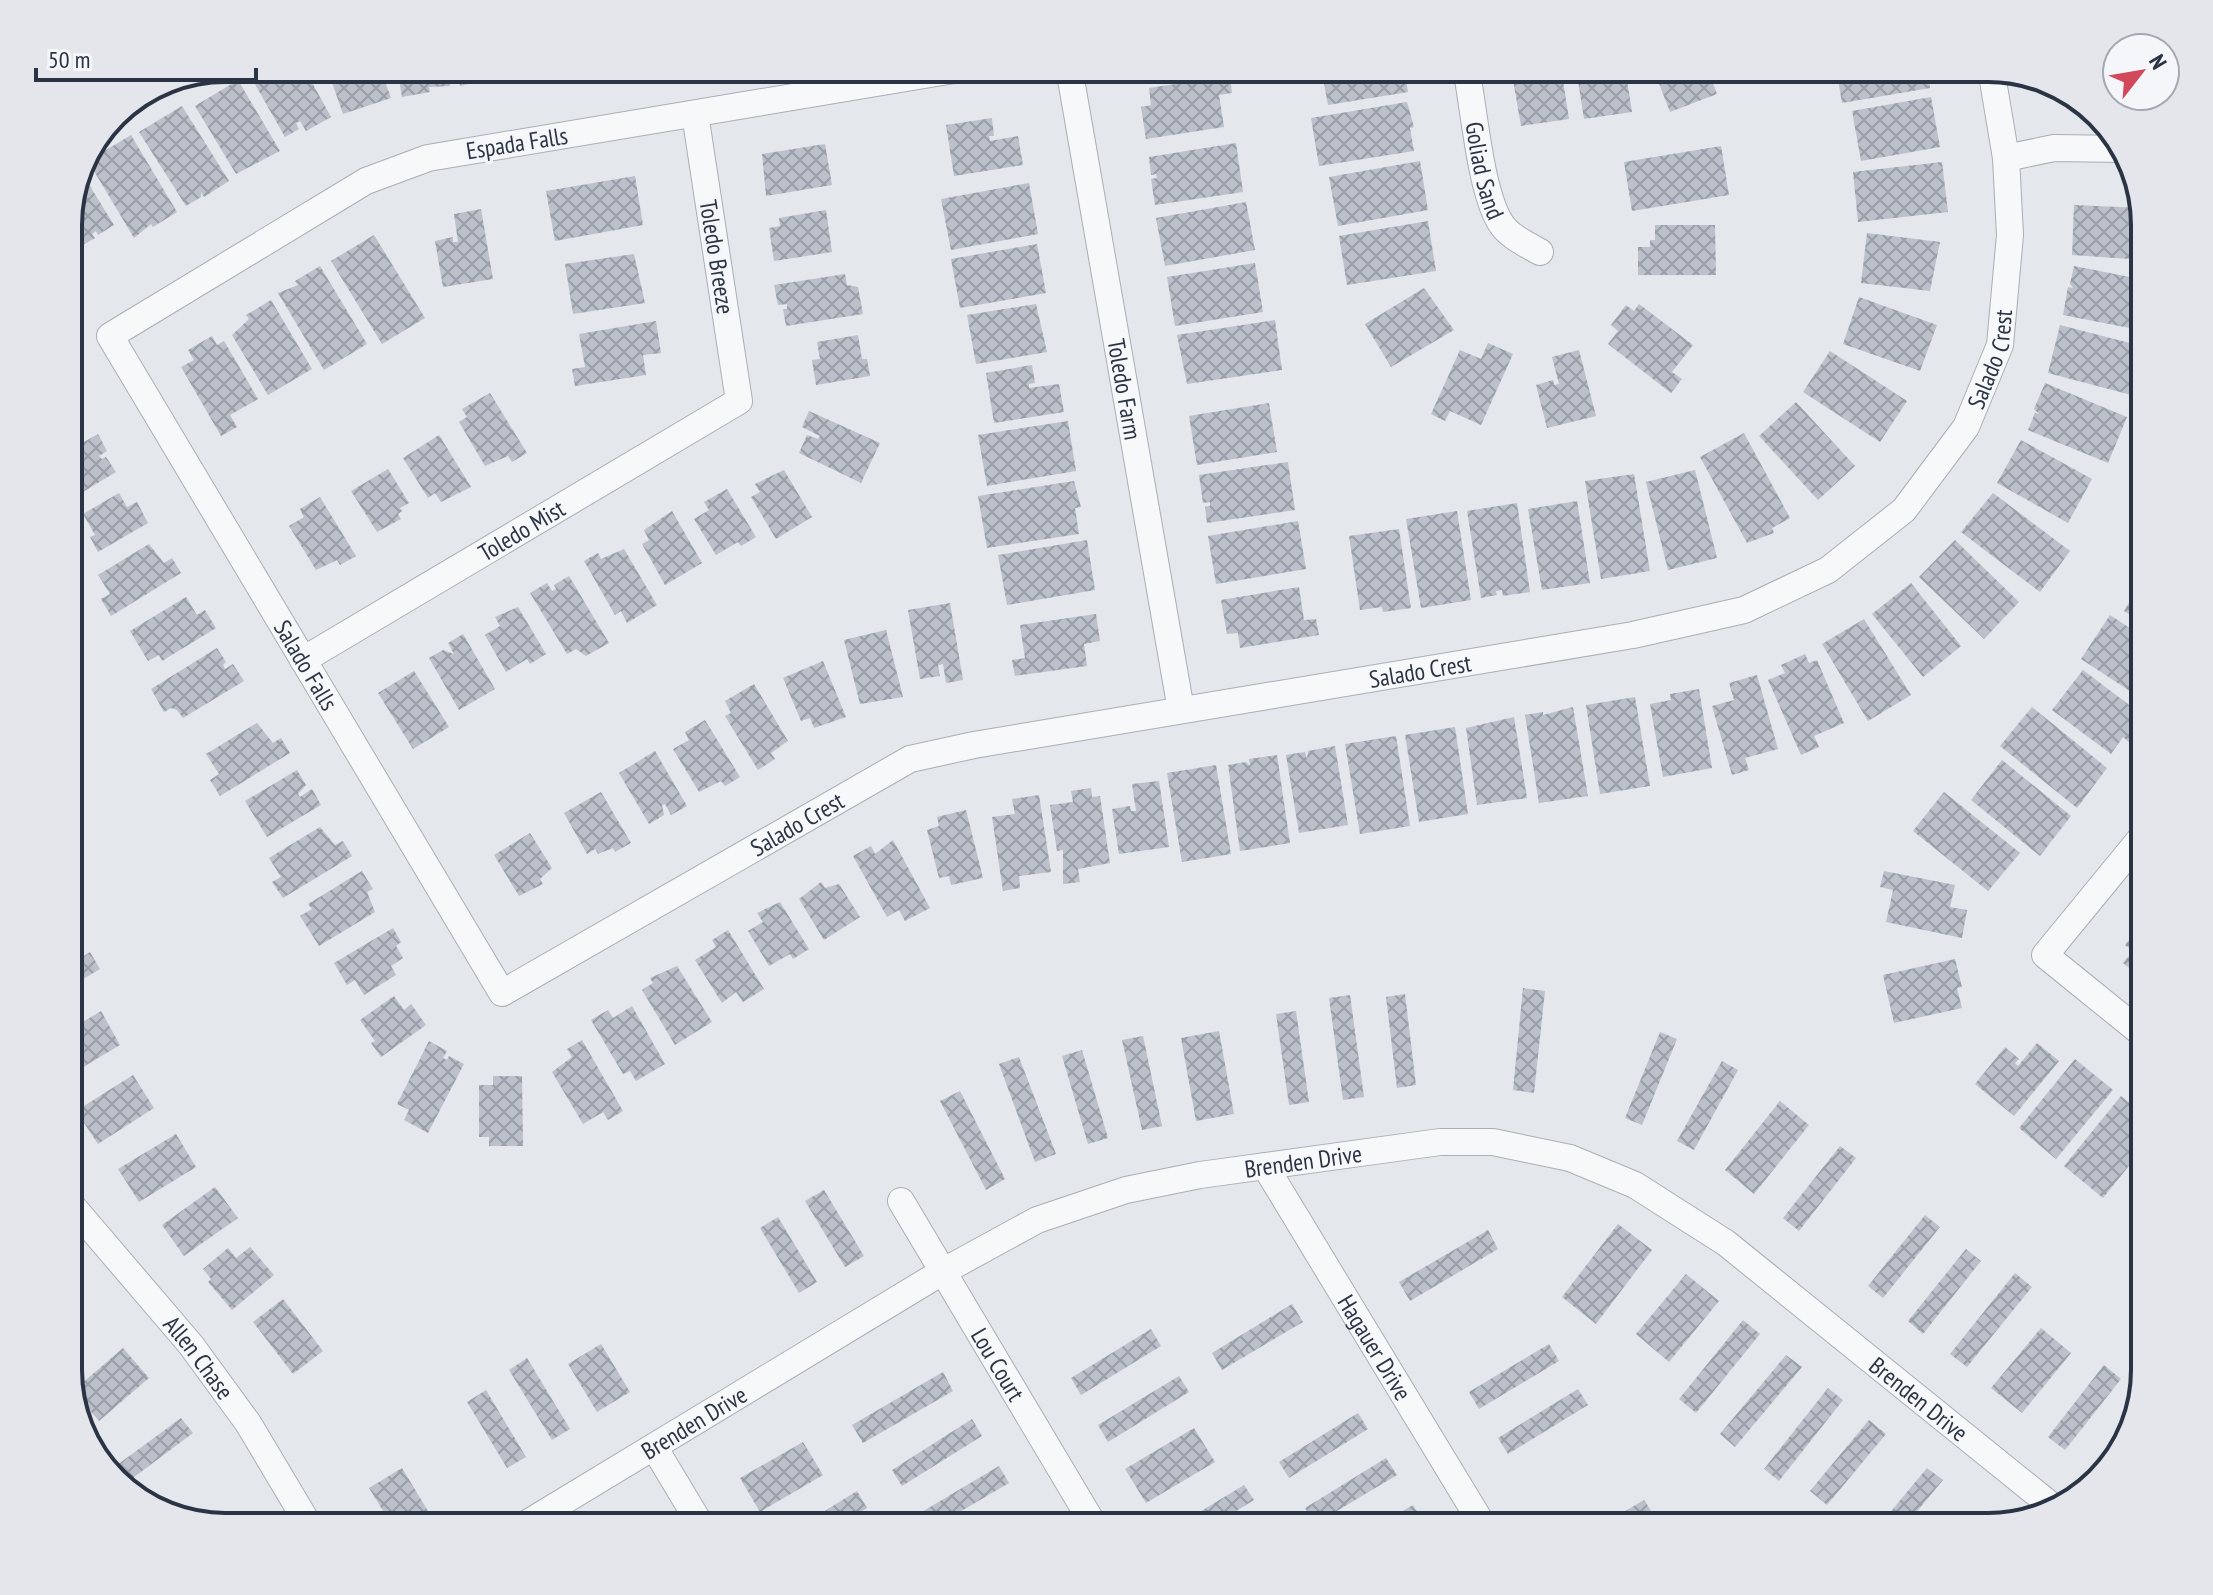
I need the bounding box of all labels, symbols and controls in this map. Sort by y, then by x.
scale bar [36,32,256,82]
north arrow [2101,32,2181,112]
text: 50 m [48,44,90,75]
text: N [2143,49,2173,74]
street label: Espada Falls [464,120,570,166]
street label: Goliad Sand [1459,120,1512,224]
street label: Toledo Breeze [693,198,741,316]
street label: Salado Crest [1960,308,2019,413]
street label: Toledo Farm [1101,336,1149,442]
street label: Toledo Mist [473,492,571,568]
street label: Salado Falls [267,614,345,716]
street label: Salado Crest [1367,647,1474,694]
street label: Salado Crest [745,785,850,863]
street label: Brenden Drive [1243,1137,1364,1184]
street label: Hagauer Drive [1331,1289,1419,1406]
street label: Allen Chase [157,1309,241,1405]
street label: Lou Court [964,1322,1032,1407]
street label: Brenden Drive [1863,1350,1975,1448]
street label: Brenden Drive [635,1379,752,1466]

